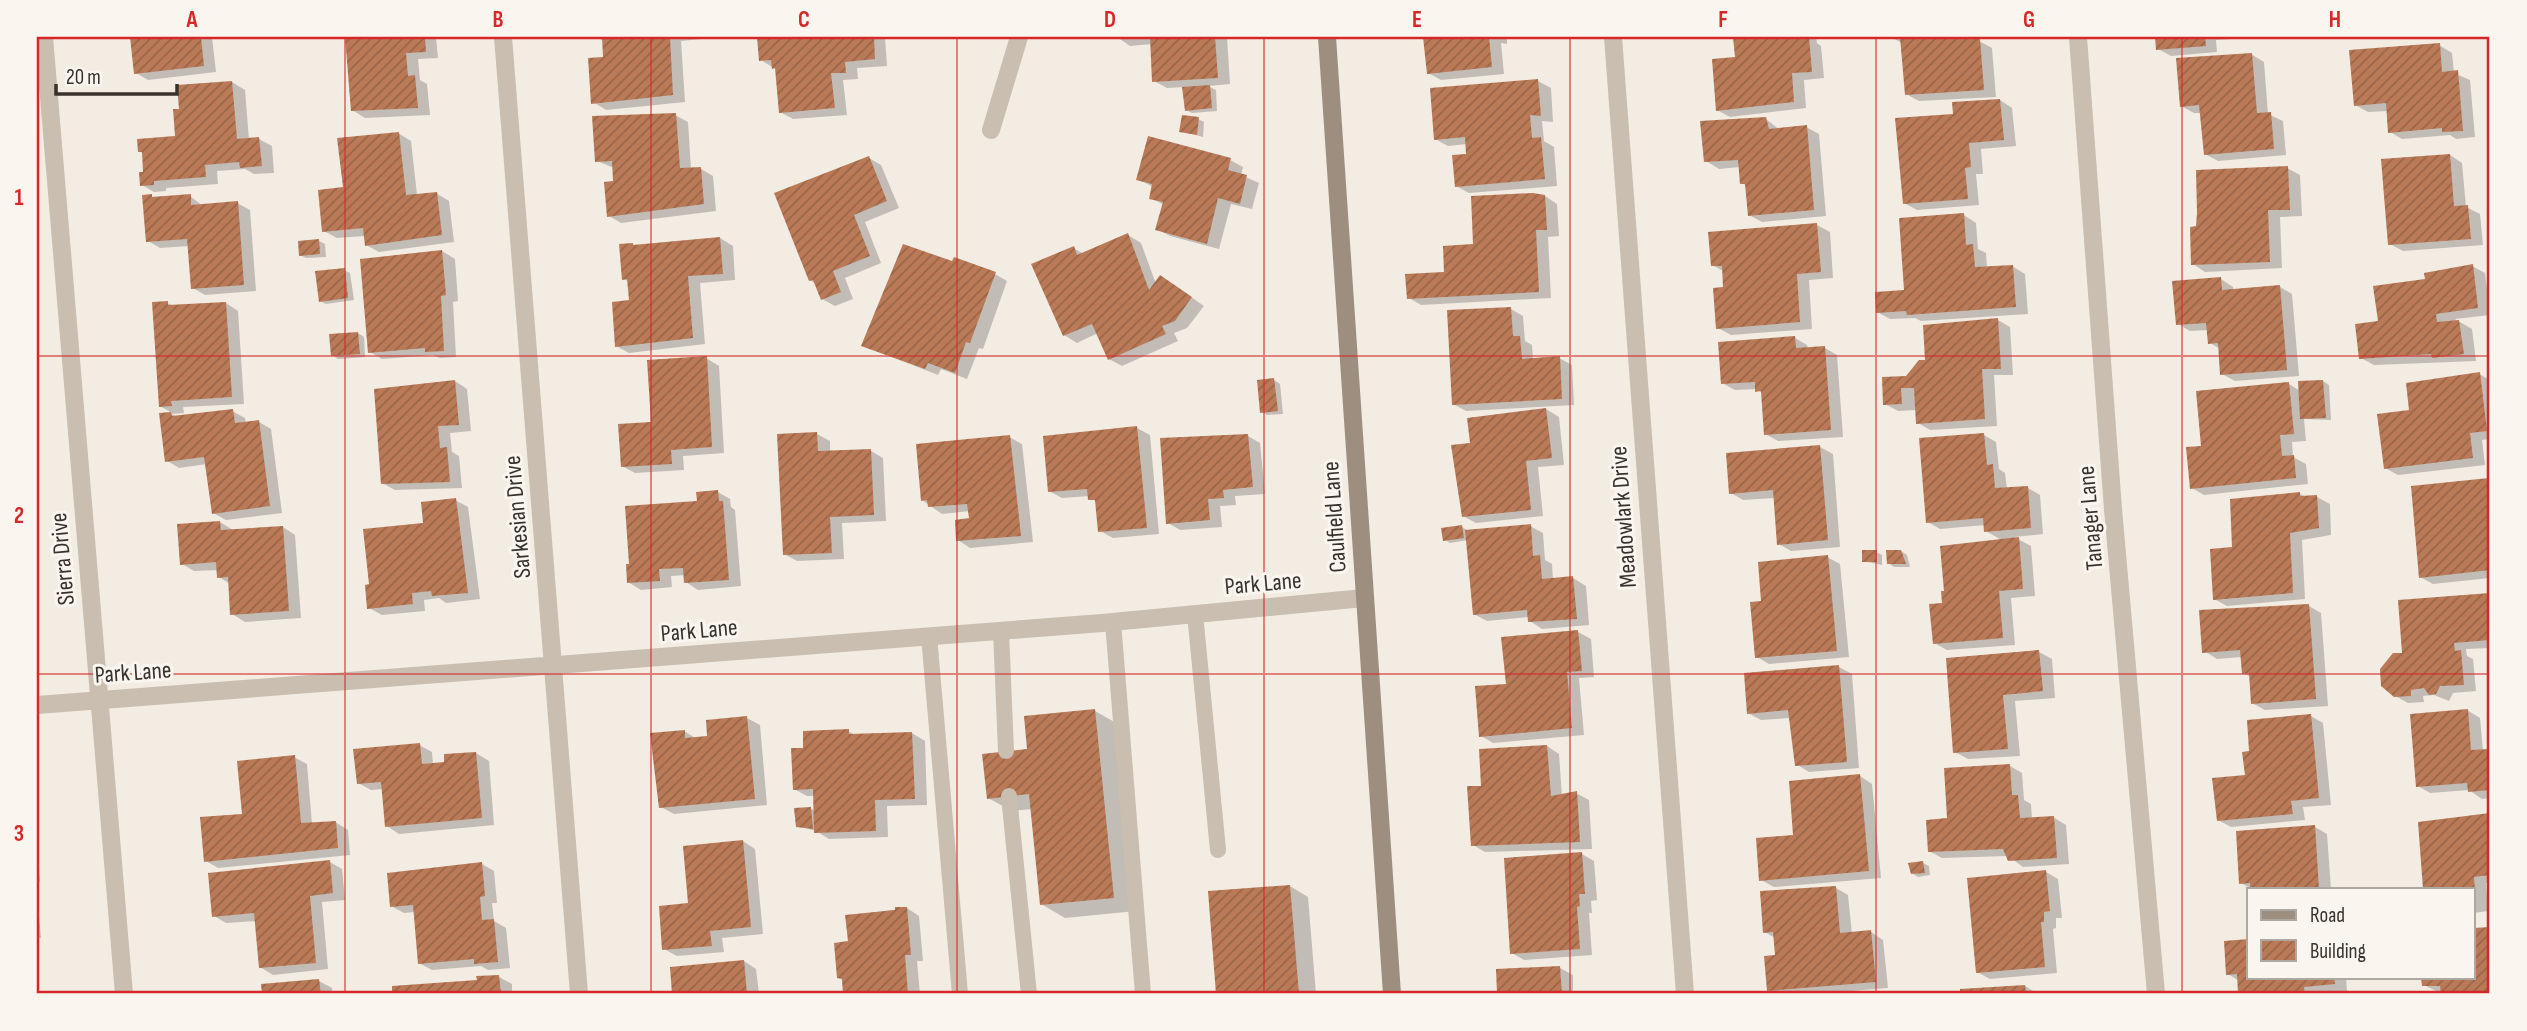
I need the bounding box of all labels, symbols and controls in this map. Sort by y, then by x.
text: A [186,6,199,34]
text: B [493,6,504,34]
text: C [798,6,810,34]
text: D [1104,6,1116,34]
text: E [1412,6,1422,34]
text: F [1718,6,1728,34]
text: G [2023,6,2035,34]
text: H [2329,6,2341,34]
scale bar [56,52,177,96]
text: 20 m [66,65,101,90]
text: 1 [14,184,24,212]
street label: Meadowlark Drive [1604,445,1643,589]
street label: Sarkesian Drive [498,454,537,580]
street label: Caulfield Lane [1316,460,1353,574]
street label: Tanager Lane [2071,464,2110,571]
text: 2 [14,502,24,530]
street label: Sierra Drive [44,511,81,606]
street label: Park Lane [1223,566,1303,601]
street label: Park Lane [659,613,739,648]
street label: Park Lane [94,655,172,690]
text: 3 [14,820,24,848]
legend [2247,888,2474,978]
text: Road [2310,903,2345,928]
text: Building [2310,939,2366,964]

